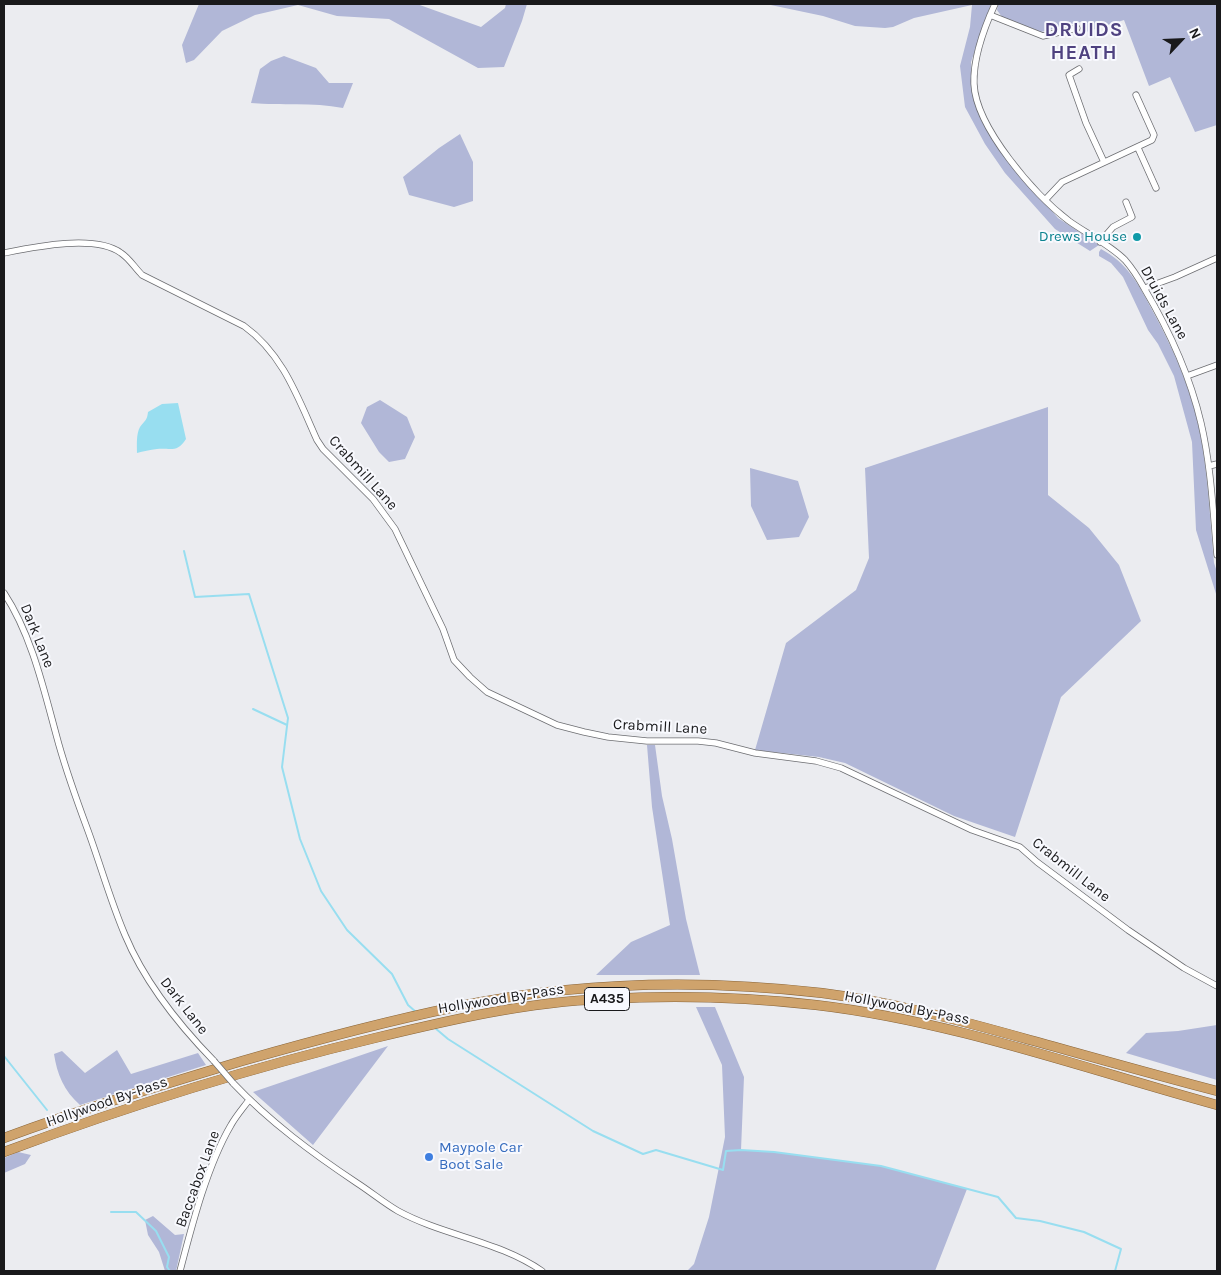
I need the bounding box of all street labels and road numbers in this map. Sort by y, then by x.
street label: Druids Lane [1136,263,1192,343]
street label: Crabmill Lane [325,432,401,514]
street label: Dark Lane [16,601,58,671]
street label: Crabmill Lane [612,716,708,738]
street label: Crabmill Lane [1028,834,1114,906]
street label: Dark Lane [156,974,212,1038]
street label: Hollywood By-Pass [437,980,565,1018]
street label: Hollywood By-Pass [843,987,971,1029]
road number: A435 [584,988,630,1011]
street label: Hollywood By-Pass [44,1073,170,1131]
street label: Baccabox Lane [172,1128,224,1230]

